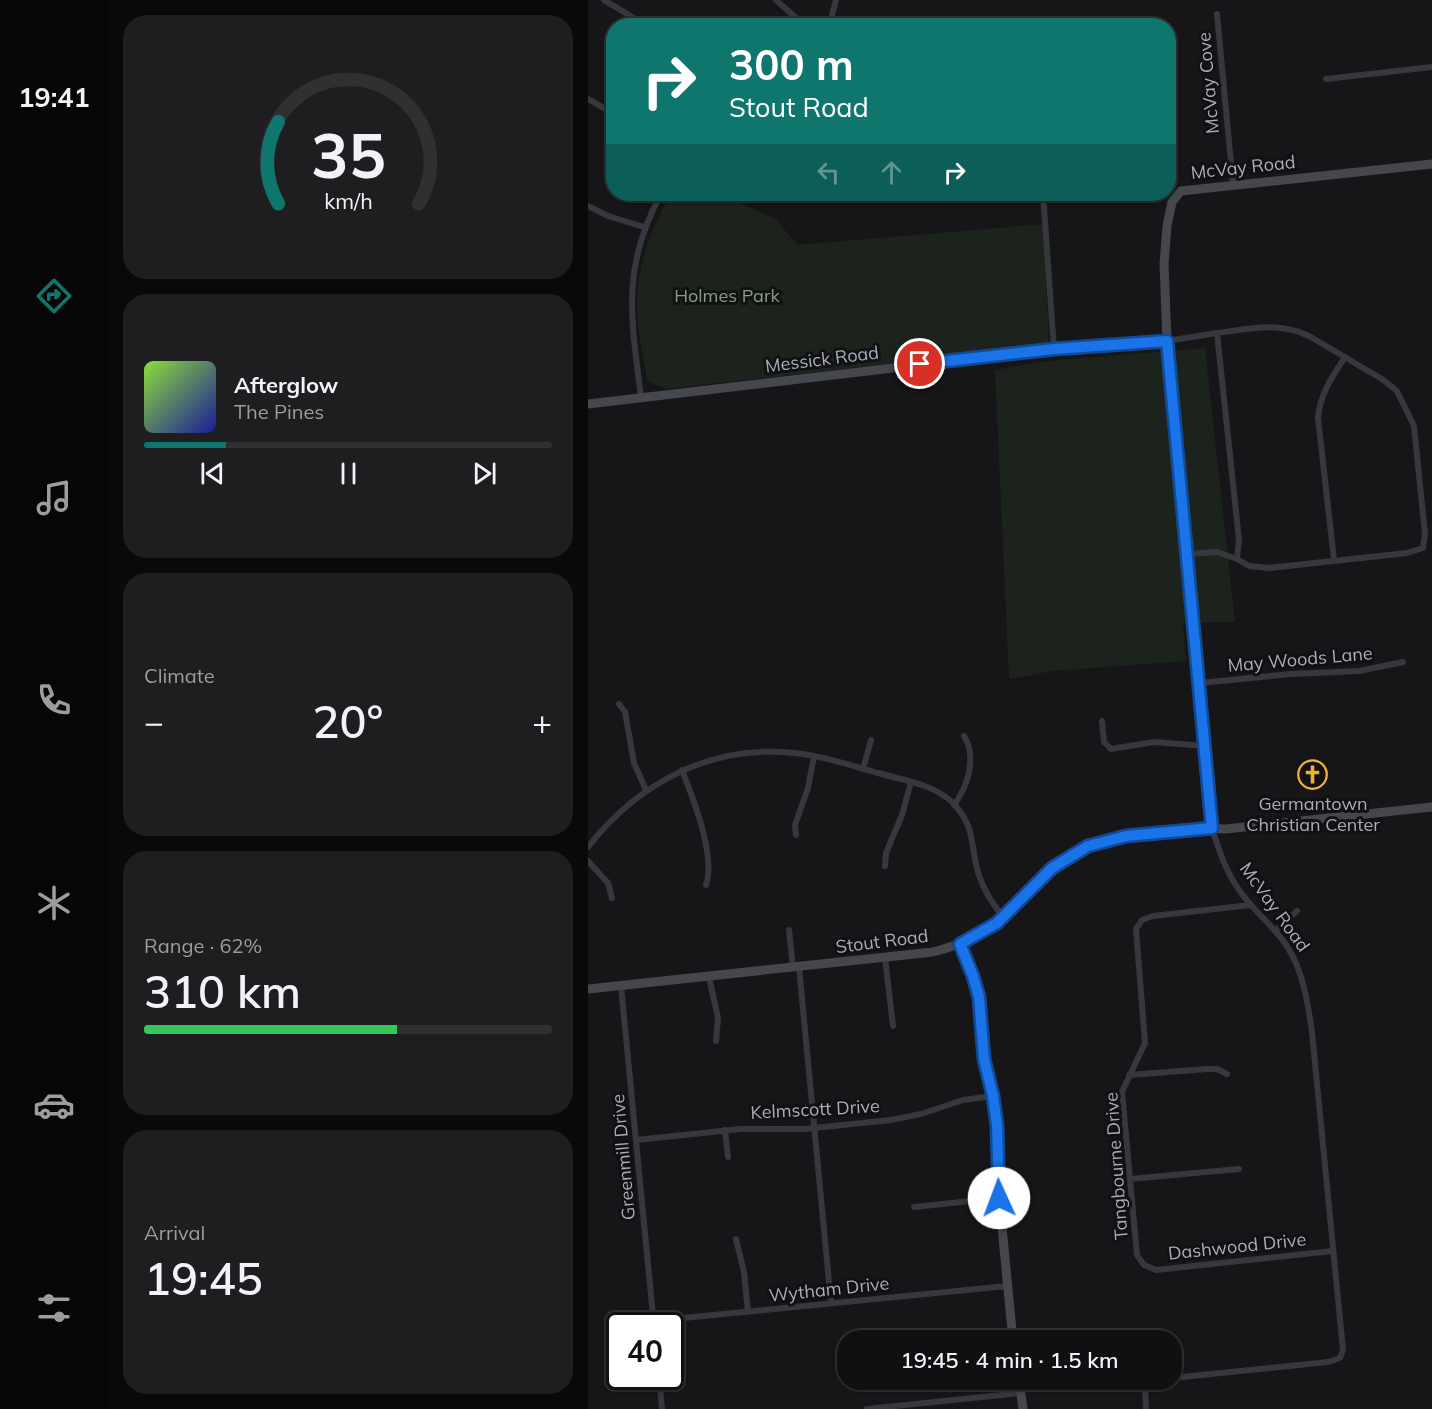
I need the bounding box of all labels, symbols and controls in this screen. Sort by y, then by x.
street label: McVay Cove [1192,31,1224,135]
text: 300 m [729,38,854,91]
icon: right [630,42,708,120]
text: 19:41 [18,80,90,114]
text: Stout Road [729,90,869,124]
text: 35 [311,115,385,194]
street label: McVay Road [1190,150,1296,184]
icon: left [812,156,845,189]
icon: ahead [875,156,908,189]
icon: right [938,156,971,189]
text: km/h [324,187,372,214]
icon: directions [33,275,75,317]
park label: Holmes Park [674,284,780,307]
pin [894,338,945,389]
street label: Messick Road [764,341,880,377]
icon: arrive [903,347,936,380]
text: Afterglow [234,371,338,399]
text: The Pines [234,399,324,424]
icon: previous [196,457,229,490]
icon: pause [332,457,365,490]
icon: next [468,457,501,490]
icon: music [33,477,75,519]
street label: May Woods Lane [1227,641,1373,677]
text: Climate [144,663,215,688]
icon: phone [33,679,75,721]
text: 20° [313,693,383,749]
text: − [144,701,164,742]
text: + [532,701,552,742]
church icon: Germantown Christian Center [1297,758,1329,790]
place label: Germantown Christian Center [1246,792,1380,836]
street label: McVay Road [1235,858,1315,956]
icon: climate [33,882,75,924]
street label: Stout Road [834,924,930,958]
text: Range · 62% [144,933,262,958]
text: 310 km [144,963,301,1019]
icon: car [33,1084,75,1126]
street label: Tangbourne Drive [1099,1091,1133,1241]
street label: Greenmill Drive [606,1093,640,1221]
street label: Kelmscott Drive [750,1094,880,1124]
position arrow [967,1166,1031,1230]
text: Arrival [144,1220,205,1245]
street label: Dashwood Drive [1167,1227,1307,1265]
text: 19:45 [144,1250,263,1306]
street label: Wytham Drive [768,1271,890,1307]
icon: filters [33,1287,75,1329]
speed limit sign: 40 [606,1312,684,1390]
text: 19:45 · 4 min · 1.5 km [901,1346,1118,1374]

